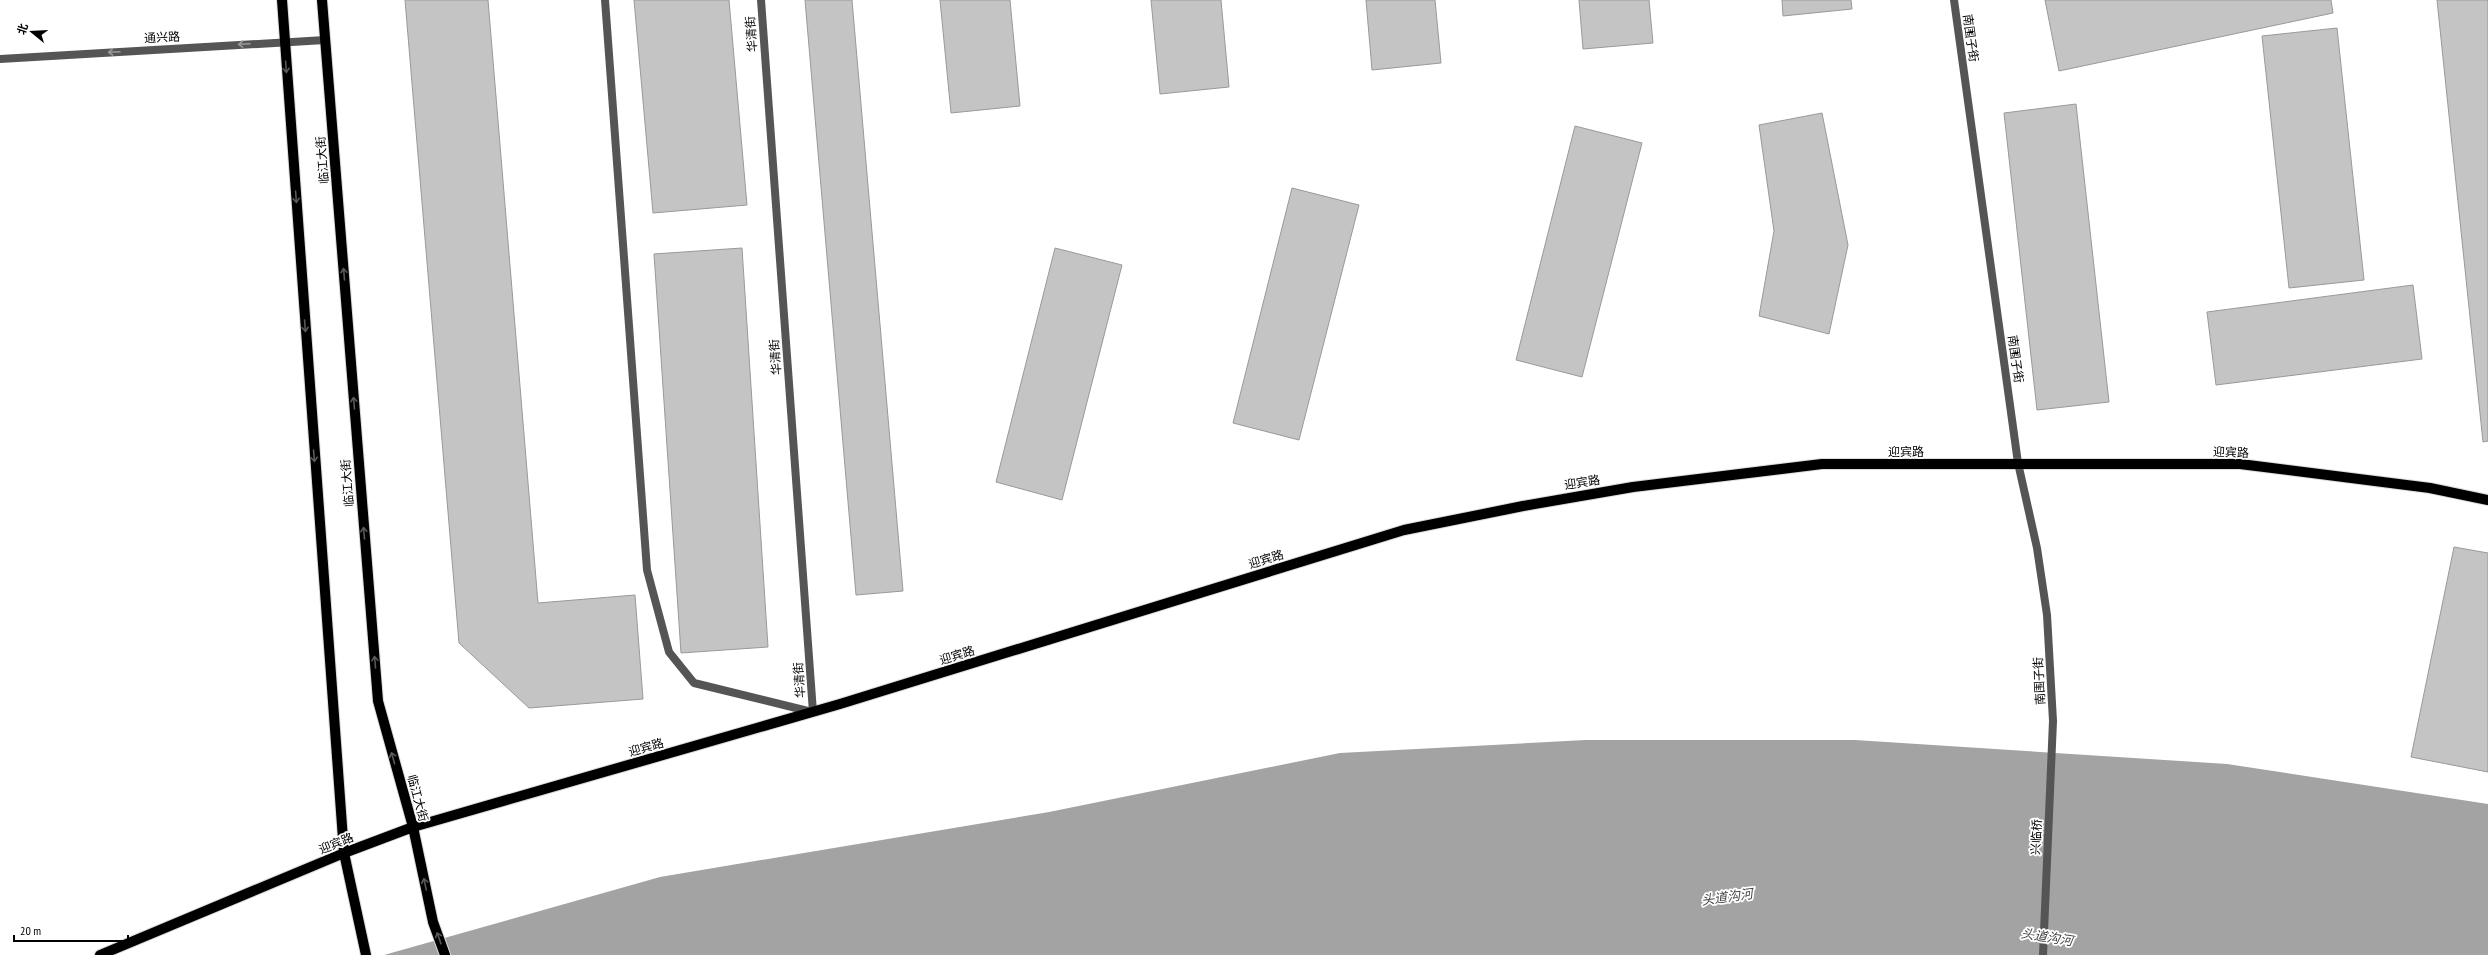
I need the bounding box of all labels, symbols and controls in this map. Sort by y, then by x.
north arrow [12,12,52,52]
street label: 南围子街 [1960,13,1982,63]
street label: 华清街 [742,16,760,52]
text: 北 [14,22,31,36]
street label: 通兴路 [144,29,180,45]
one-way arrow [238,41,251,48]
one-way arrow [108,49,121,56]
one-way arrow [283,60,290,73]
street label: 临江大街 [312,135,332,185]
one-way arrow [292,190,299,203]
one-way arrow [340,268,347,281]
one-way arrow [301,319,308,332]
street label: 南围子街 [2005,334,2027,384]
street label: 华清街 [766,339,784,375]
one-way arrow [350,397,358,410]
street label: 迎宾路 [1888,444,1924,459]
street label: 迎宾路 [2213,444,2249,460]
one-way arrow [310,449,318,462]
street label: 临江大街 [337,458,357,508]
street label: 迎宾路 [1563,472,1601,492]
one-way arrow [361,527,368,540]
street label: 迎宾路 [1247,547,1285,571]
street label: 迎宾路 [938,643,976,667]
one-way arrow [371,656,378,669]
street label: 南围子街 [2030,657,2048,705]
street label: 华清街 [790,662,808,698]
street label: 迎宾路 [627,735,665,759]
one-way arrow [389,751,396,764]
street label: 临江大街 [405,773,431,823]
street label: 兴临桥 [2028,819,2044,855]
street label: 迎宾路 [316,829,356,857]
one-way arrow [420,878,428,891]
water label: 头道沟河 [1700,885,1757,909]
scale bar [14,917,128,943]
text: 20 m [20,923,41,938]
water label: 头道沟河 [2020,925,2077,950]
one-way arrow [435,932,442,945]

